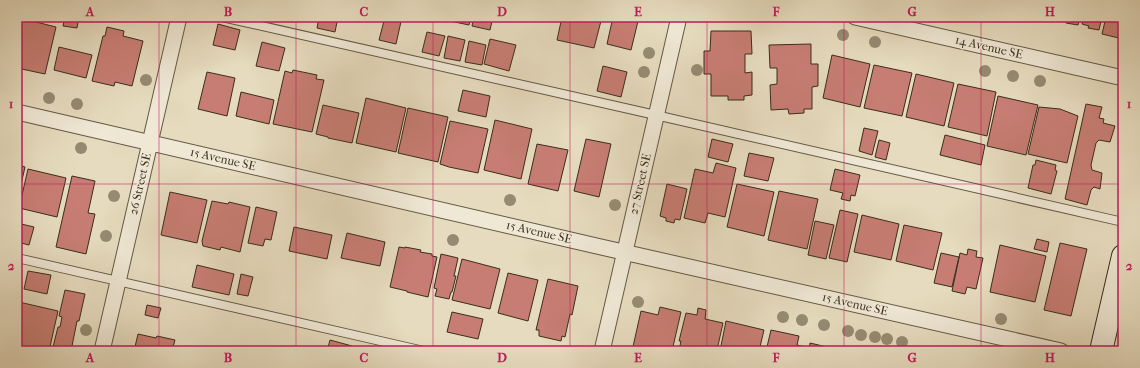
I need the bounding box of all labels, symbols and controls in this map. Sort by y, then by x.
text: A [85,4,95,19]
text: B [224,4,233,19]
text: C [360,4,369,19]
text: D [497,4,507,19]
text: E [634,4,642,19]
text: F [772,4,780,19]
text: G [907,4,917,19]
text: H [1045,4,1056,19]
street label: 14 Avenue SE [954,32,1024,62]
text: 1 [9,96,14,111]
text: 1 [1127,96,1132,111]
street label: 15 Avenue SE [189,145,257,173]
street label: 26 Street SE [126,152,154,216]
street label: 27 Street SE [626,152,654,216]
street label: 15 Avenue SE [505,218,573,246]
text: 2 [8,258,15,273]
text: 2 [1126,258,1133,273]
street label: 15 Avenue SE [821,290,889,318]
text: A [85,350,95,365]
text: B [224,350,233,365]
text: C [360,350,369,365]
text: D [497,350,507,365]
text: E [634,350,642,365]
text: F [772,350,780,365]
text: G [907,350,917,365]
text: H [1045,350,1056,365]

